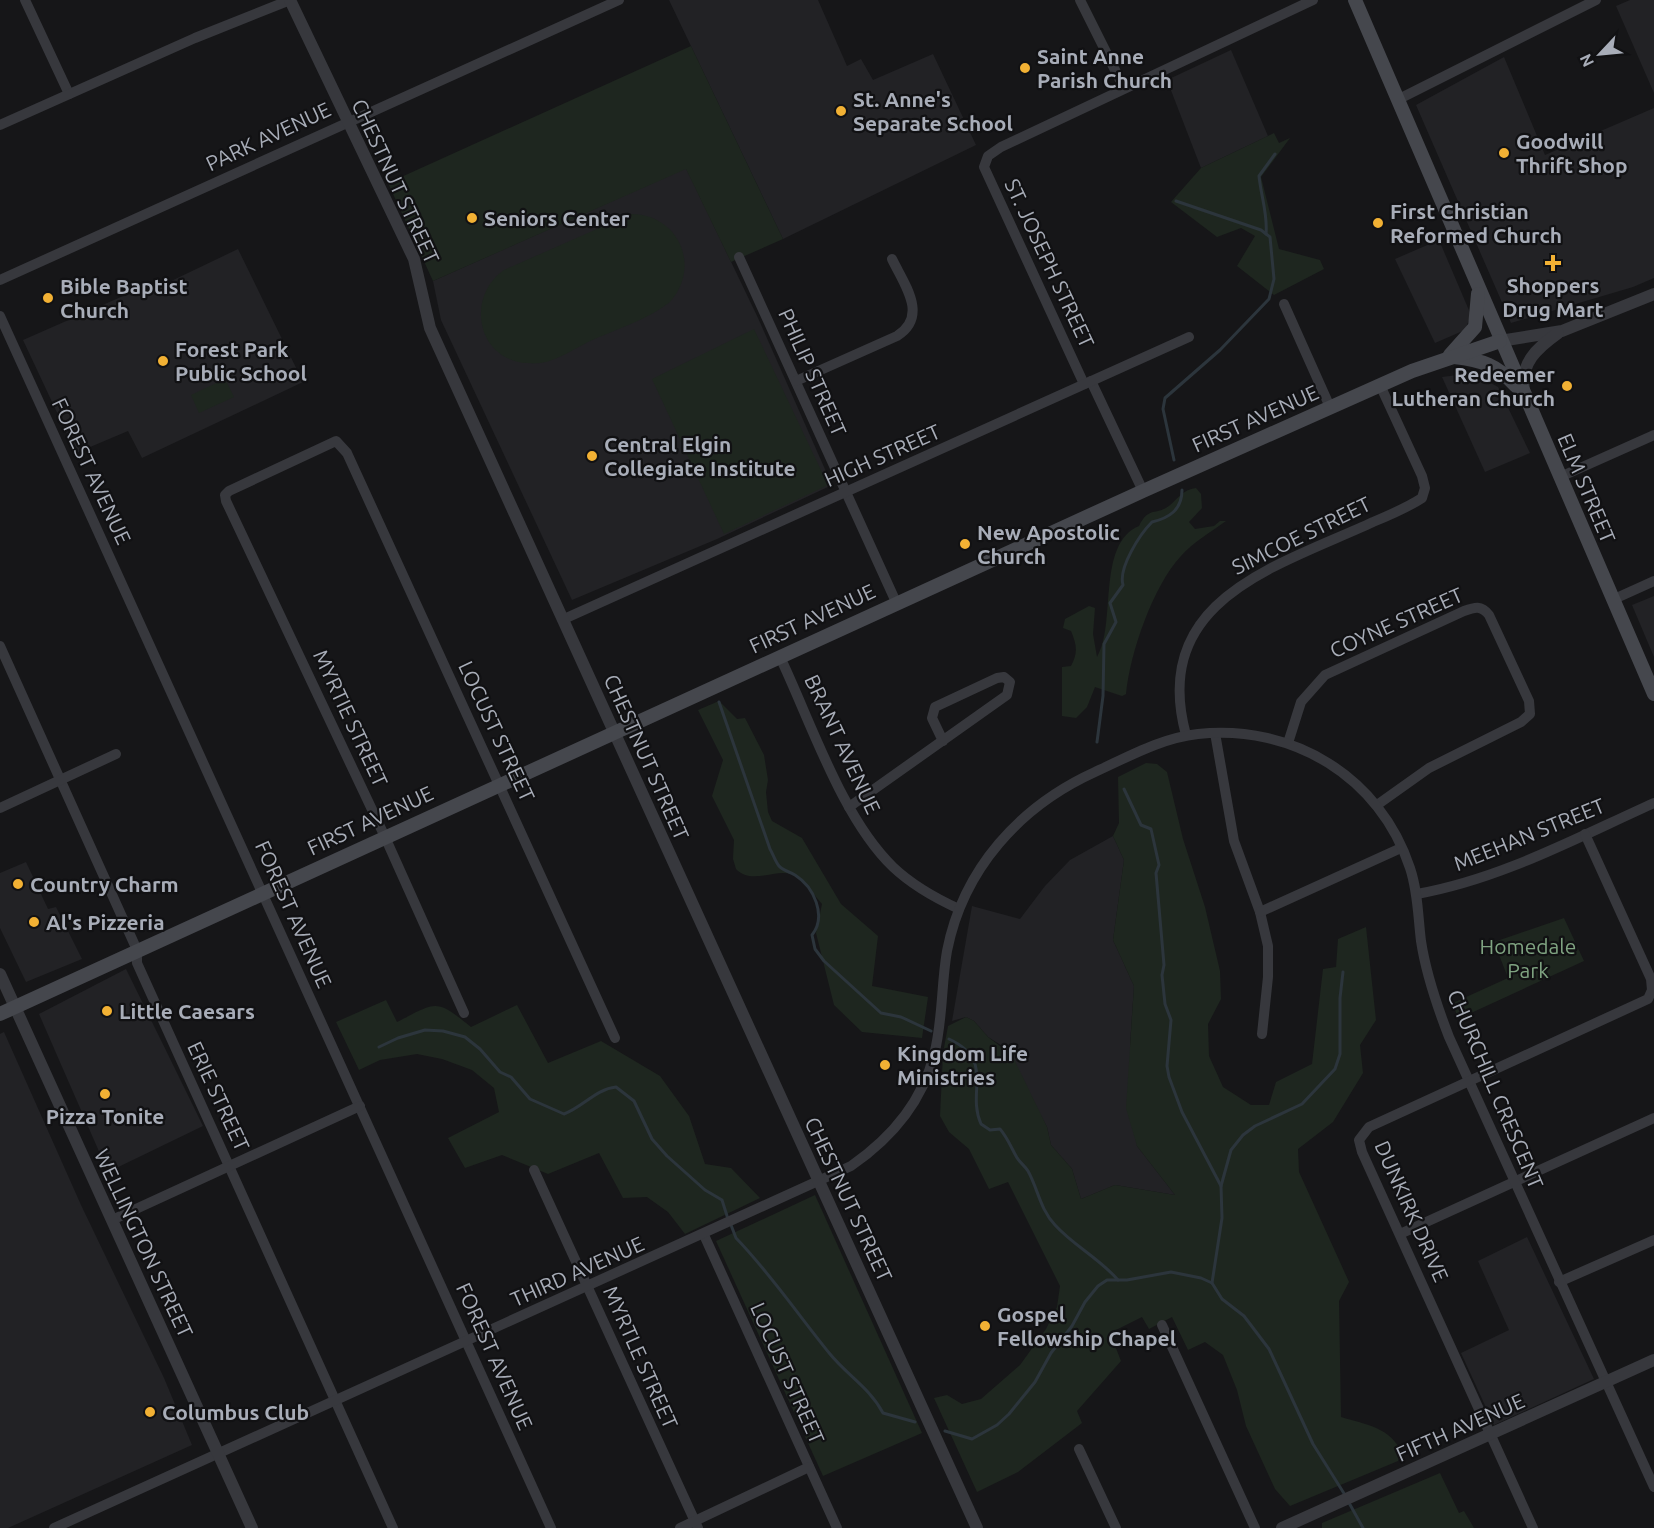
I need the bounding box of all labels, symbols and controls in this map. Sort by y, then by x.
north arrow [1570,24,1630,84]
place label: Saint Anne Parish Church [1037,44,1172,92]
text: N [1576,51,1597,70]
marker: Saint Anne Parish Church [1018,61,1032,75]
place label: St. Anne's Separate School [853,87,1013,135]
street label: CHESTNUT STREET [347,95,445,267]
street label: PARK AVENUE [202,97,334,175]
marker: St. Anne's Separate School [834,104,848,118]
place label: Goodwill Thrift Shop [1516,129,1627,177]
marker: Goodwill Thrift Shop [1497,146,1511,160]
street label: ST. JOSEPH STREET [1000,175,1100,352]
place label: First Christian Reformed Church [1390,199,1562,247]
place label: Seniors Center [484,206,630,230]
marker: Seniors Center [465,211,479,225]
marker: First Christian Reformed Church [1371,216,1385,230]
marker: Shoppers Drug Mart [1546,256,1560,270]
place label: Shoppers Drug Mart [1502,273,1604,321]
place label: Bible Baptist Church [60,274,188,322]
marker: Bible Baptist Church [41,291,55,305]
street label: PHILIP STREET [774,305,852,440]
place label: Forest Park Public School [175,337,307,385]
marker: Forest Park Public School [156,354,170,368]
place label: Redeemer Lutheran Church [1392,362,1555,410]
street label: FIRST AVENUE [1188,379,1322,457]
marker: Redeemer Lutheran Church [1560,379,1574,393]
street label: FOREST AVENUE [48,394,136,548]
street label: HIGH STREET [820,419,944,491]
street label: ELM STREET [1553,430,1621,547]
place label: Central Elgin Collegiate Institute [604,432,796,480]
marker: Central Elgin Collegiate Institute [585,449,599,463]
street label: SIMCOE STREET [1228,491,1374,579]
place label: New Apostolic Church [977,520,1120,568]
marker: New Apostolic Church [958,537,972,551]
street label: FIRST AVENUE [745,578,879,658]
street label: COYNE STREET [1326,582,1466,662]
street label: MYRTIE STREET [309,646,393,790]
street label: LOCUST STREET [454,657,540,805]
street label: CHESTNUT STREET [600,670,694,844]
street label: BRANT AVENUE [800,671,886,817]
street label: FIRST AVENUE [303,780,437,860]
street label: MEEHAN STREET [1450,793,1608,875]
street label: FOREST AVENUE [251,837,337,991]
place label: Country Charm [30,872,179,896]
marker: Country Charm [11,877,25,891]
place label: Al's Pizzeria [46,910,165,934]
marker: Al's Pizzeria [27,915,41,929]
park label: Homedale Park [1480,934,1576,982]
street label: CHURCHILL CRESCENT [1443,986,1549,1192]
place label: Little Caesars [119,999,255,1023]
marker: Little Caesars [100,1004,114,1018]
street label: ERIE STREET [183,1038,255,1155]
place label: Kingdom Life Ministries [897,1041,1028,1089]
marker: Kingdom Life Ministries [878,1058,892,1072]
marker: Pizza Tonite [98,1087,112,1101]
place label: Pizza Tonite [46,1104,164,1128]
street label: CHESTNUT STREET [800,1113,898,1285]
street label: DUNKIRK DRIVE [1370,1137,1454,1285]
street label: WELLINGTON STREET [90,1145,198,1341]
street label: THIRD AVENUE [507,1231,647,1311]
street label: FOREST AVENUE [452,1279,538,1433]
street label: MYRTLE STREET [599,1282,683,1432]
street label: LOCUST STREET [746,1299,830,1448]
place label: Gospel Fellowship Chapel [997,1302,1176,1350]
marker: Gospel Fellowship Chapel [978,1319,992,1333]
street label: FIFTH AVENUE [1392,1388,1528,1466]
place label: Columbus Club [162,1400,309,1424]
marker: Columbus Club [143,1405,157,1419]

